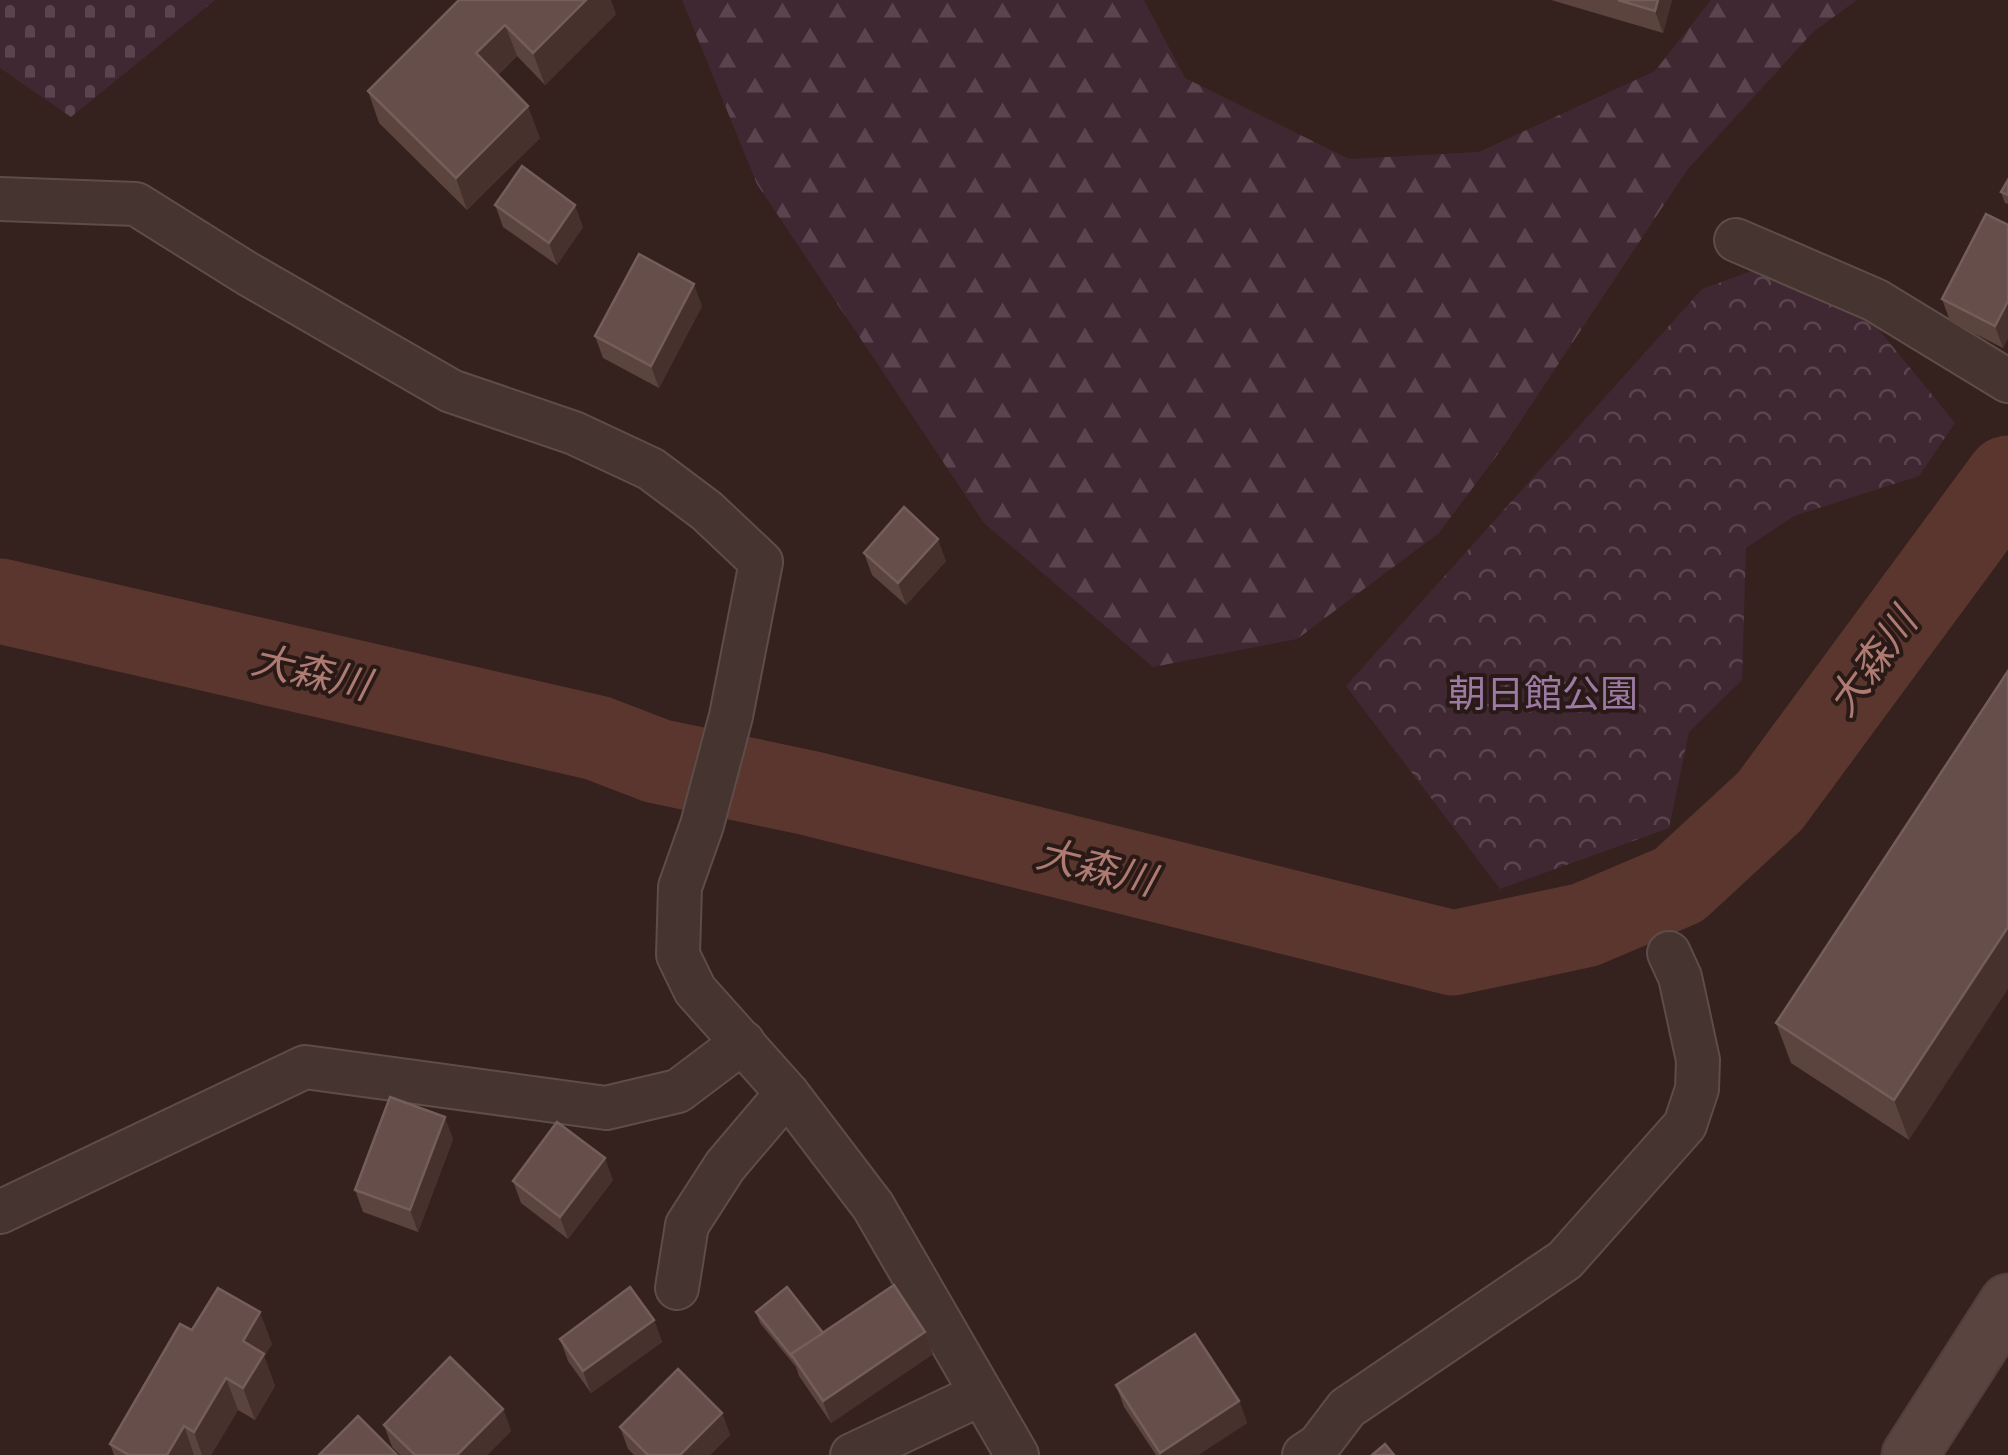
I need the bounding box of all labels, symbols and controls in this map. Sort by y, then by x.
water label: 大森川 [1817,596,1929,725]
water label: 大森川 [247,635,379,710]
park label: 朝日館公園 [1448,671,1638,717]
water label: 大森川 [1032,829,1164,906]

